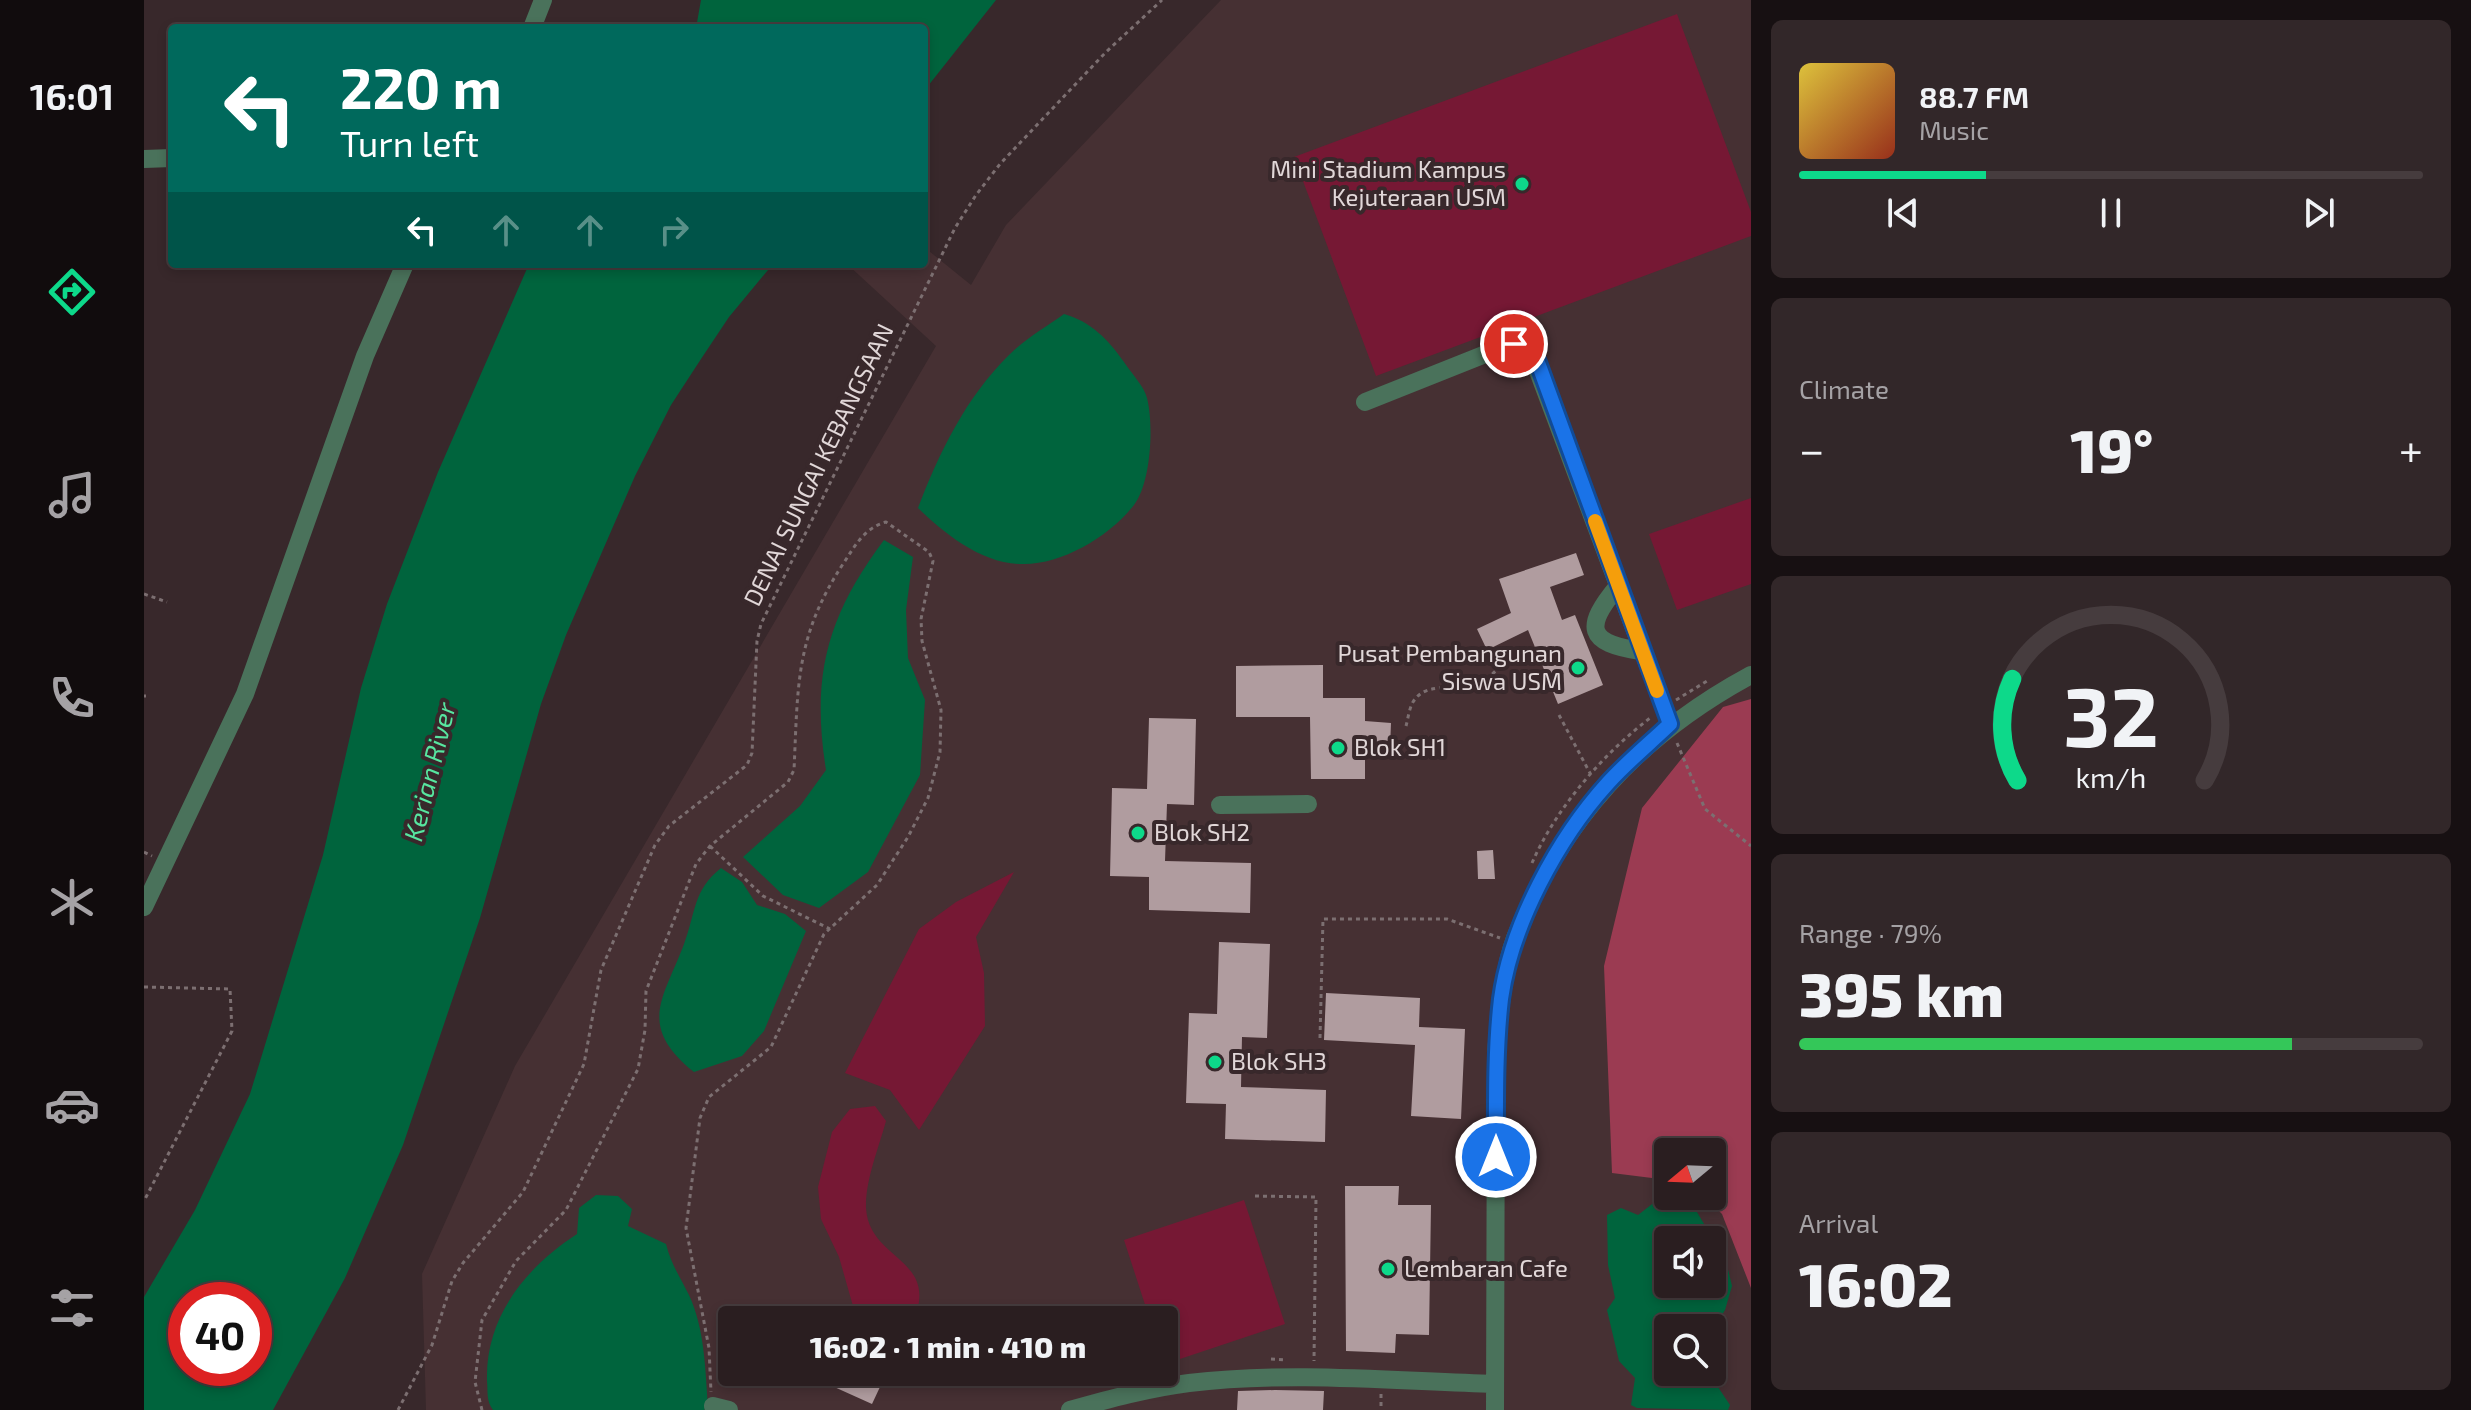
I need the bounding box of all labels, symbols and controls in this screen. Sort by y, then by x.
text: 220 m [340,53,502,120]
icon: left [208,56,312,160]
text: 16:01 [30,74,114,117]
text: 88.7 FM [1919,78,2029,114]
text: Music [1919,114,1989,145]
text: Turn left [340,121,479,164]
place label: Mini Stadium Kampus Kejuteraan USM [1270,154,1506,211]
marker: Mini Stadium Kampus Kejuteraan USM [1513,175,1531,193]
icon: previous [1881,191,1925,235]
icon: pause [2089,191,2133,235]
icon: next [2297,191,2341,235]
icon: left [400,208,444,252]
icon: ahead [484,208,528,252]
icon: ahead [568,208,612,252]
icon: right [652,208,696,252]
icon: directions [44,264,100,320]
pin [1480,310,1548,378]
street label: DENAI SUNGAI KEBANGSAAN [737,319,899,610]
icon: arrive [1492,322,1536,366]
text: Climate [1799,373,1889,404]
text: 19° [2070,413,2153,485]
text: − [1799,422,1825,475]
text: + [2399,422,2423,475]
icon: music [44,467,100,523]
place label: Pusat Pembangunan Siswa USM [1337,638,1562,695]
marker: Pusat Pembangunan Siswa USM [1569,659,1587,677]
text: 32 [2063,664,2159,764]
icon: phone [44,670,100,726]
water label: Kerian River [396,698,461,844]
place label: Blok SH1 [1354,732,1446,761]
marker: Blok SH1 [1329,739,1347,757]
text: km/h [2076,759,2146,794]
place label: Blok SH2 [1154,817,1250,846]
marker: Blok SH2 [1129,824,1147,842]
icon: climate [44,874,100,930]
text: Range · 79% [1799,917,1942,948]
text: 395 km [1799,957,2004,1029]
place label: Blok SH3 [1231,1046,1327,1075]
marker: Blok SH3 [1206,1053,1224,1071]
icon: car [44,1077,100,1133]
position arrow [1454,1115,1538,1199]
north arrow [1654,1138,1726,1210]
map controls [1654,1138,1726,1386]
text: Arrival [1799,1207,1878,1238]
button: sound [1654,1226,1726,1298]
text: 16:02 [1799,1247,1952,1319]
place label: Lembaran Cafe [1404,1253,1568,1282]
marker: Lembaran Cafe [1379,1260,1397,1278]
icon: filters [44,1280,100,1336]
speed limit sign: 40 [168,1282,272,1386]
button: search [1654,1314,1726,1386]
text: 16:02 · 1 min · 410 m [810,1328,1086,1364]

